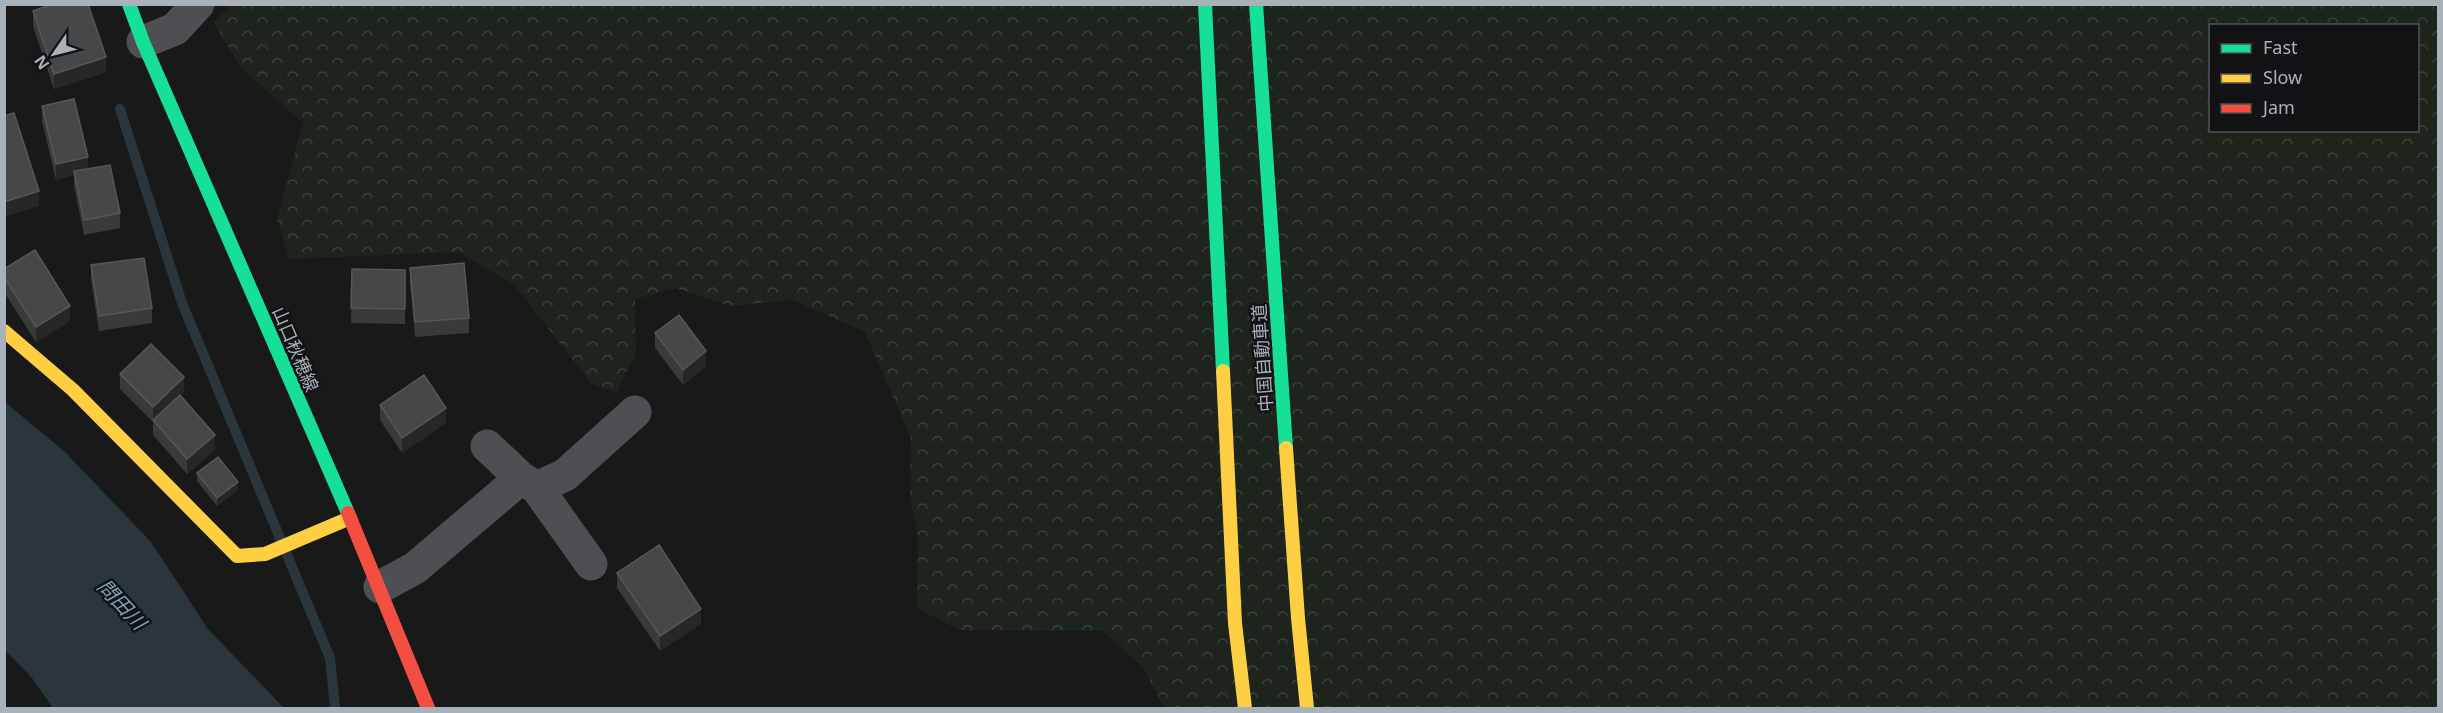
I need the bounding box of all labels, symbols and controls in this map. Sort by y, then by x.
north arrow [24,24,84,84]
legend [2209,24,2419,132]
text: Fast [2263,35,2298,59]
text: N [29,51,54,74]
text: Slow [2263,65,2302,89]
text: Jam [2261,95,2295,119]
street label: 山口秋穂線 [267,303,325,395]
street label: 中国自動車道 [1246,303,1278,413]
water label: 問田川 [92,573,154,637]

